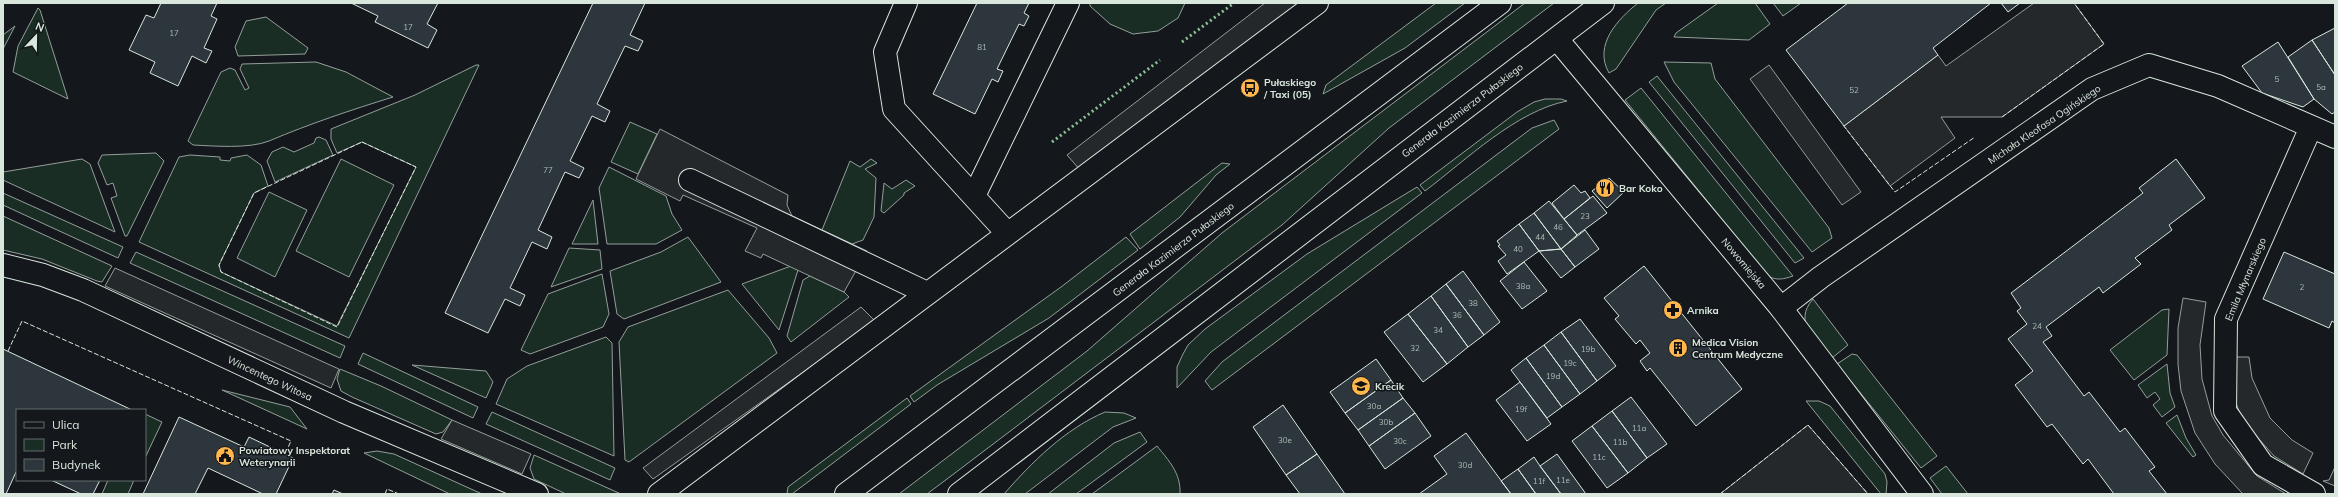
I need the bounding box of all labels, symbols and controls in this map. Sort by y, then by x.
north arrow [16,16,56,56]
text: N [33,19,46,35]
house number: 17 [403,22,413,32]
house number: 17 [169,28,179,38]
house number: 81 [977,42,987,52]
street label: Generała Kazimierza Pułaskiego [1399,60,1526,160]
house number: 5 [2275,74,2280,84]
place label: Pułaskiego / Taxi (05) [1263,76,1316,101]
bus stop icon: Pułaskiego / Taxi (05) [1239,77,1261,99]
street label: Michała Kleofasa Ogińskiego [1985,82,2103,167]
house number: 5a [2316,82,2326,92]
house number: 52 [1849,85,1859,95]
house number: 77 [543,165,553,175]
restaurant icon: Bar Koko [1594,177,1616,199]
place label: Bar Koko [1619,182,1663,195]
street label: Generała Kazimierza Pułaskiego [1110,199,1237,299]
house number: 23 [1580,211,1590,221]
house number: 46 [1553,222,1563,232]
house number: 44 [1535,232,1545,242]
street label: Nowomiejska [1719,235,1769,291]
street label: Emila Młynarskiego [2222,235,2269,323]
house number: 40 [1513,244,1523,254]
house number: 38a [1516,281,1530,291]
house number: 2 [2300,282,2305,292]
house number: 38 [1468,298,1478,308]
pharmacy icon: Arnika [1662,299,1684,321]
place label: Arnika [1687,304,1719,317]
house number: 36 [1452,310,1462,320]
house number: 24 [2032,321,2042,331]
house number: 34 [1433,325,1443,335]
place label: Medica Vision Centrum Medyczne [1692,336,1783,361]
building icon: Medica Vision Centrum Medyczne [1667,337,1689,359]
house number: 32 [1410,343,1420,353]
house number: 19b [1581,344,1595,354]
street label: Wincentego Witosa [225,353,314,404]
house number: 19c [1563,358,1577,368]
house number: 19d [1546,371,1560,381]
school or university icon: Krecik [1350,375,1372,397]
place label: Krecik [1375,380,1405,393]
house number: 30a [1367,401,1381,411]
house number: 19f [1515,404,1527,414]
legend [16,409,146,481]
text: Ulica [52,417,80,432]
house number: 30b [1379,417,1393,427]
house number: 11a [1632,423,1646,433]
house number: 30e [1278,435,1292,445]
house number: 30c [1393,436,1407,446]
text: Park [52,437,78,452]
house number: 11b [1613,437,1627,447]
place label: Powiatowy Inspektorat Weterynarii [239,444,350,469]
public building icon: Powiatowy Inspektorat Weterynarii [214,445,236,467]
house number: 11c [1592,452,1606,462]
text: Budynek [52,457,101,472]
house number: 30d [1458,460,1472,470]
house number: 11e [1556,475,1570,485]
house number: 11f [1533,476,1545,486]

